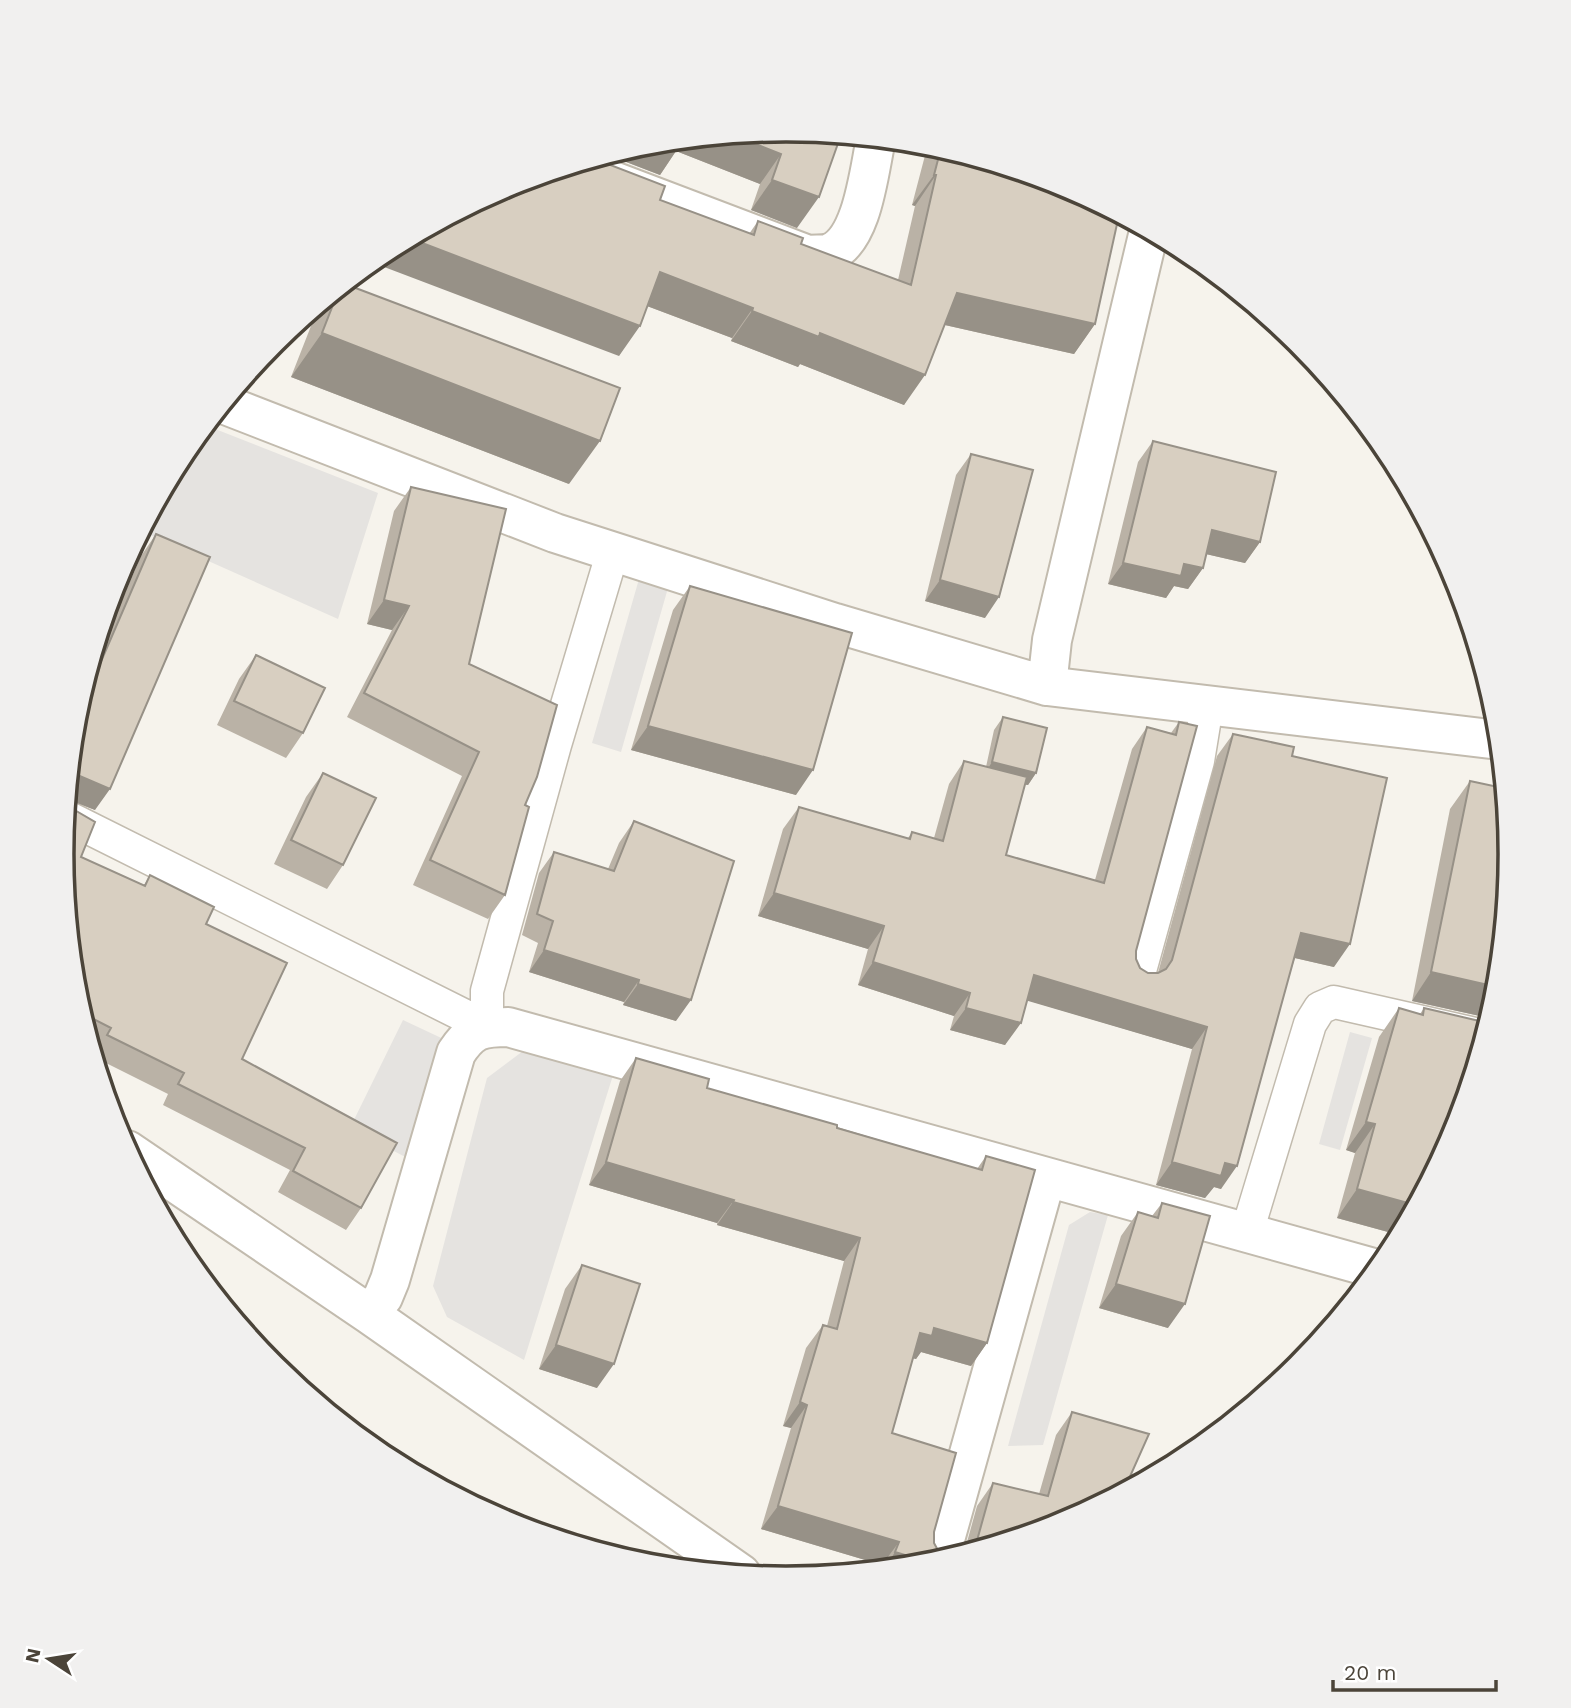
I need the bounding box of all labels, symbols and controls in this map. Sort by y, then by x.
north arrow [14,1624,84,1694]
text: N [20,1646,46,1665]
scale bar [1333,1648,1496,1692]
text: 20 m [1344,1660,1396,1685]

